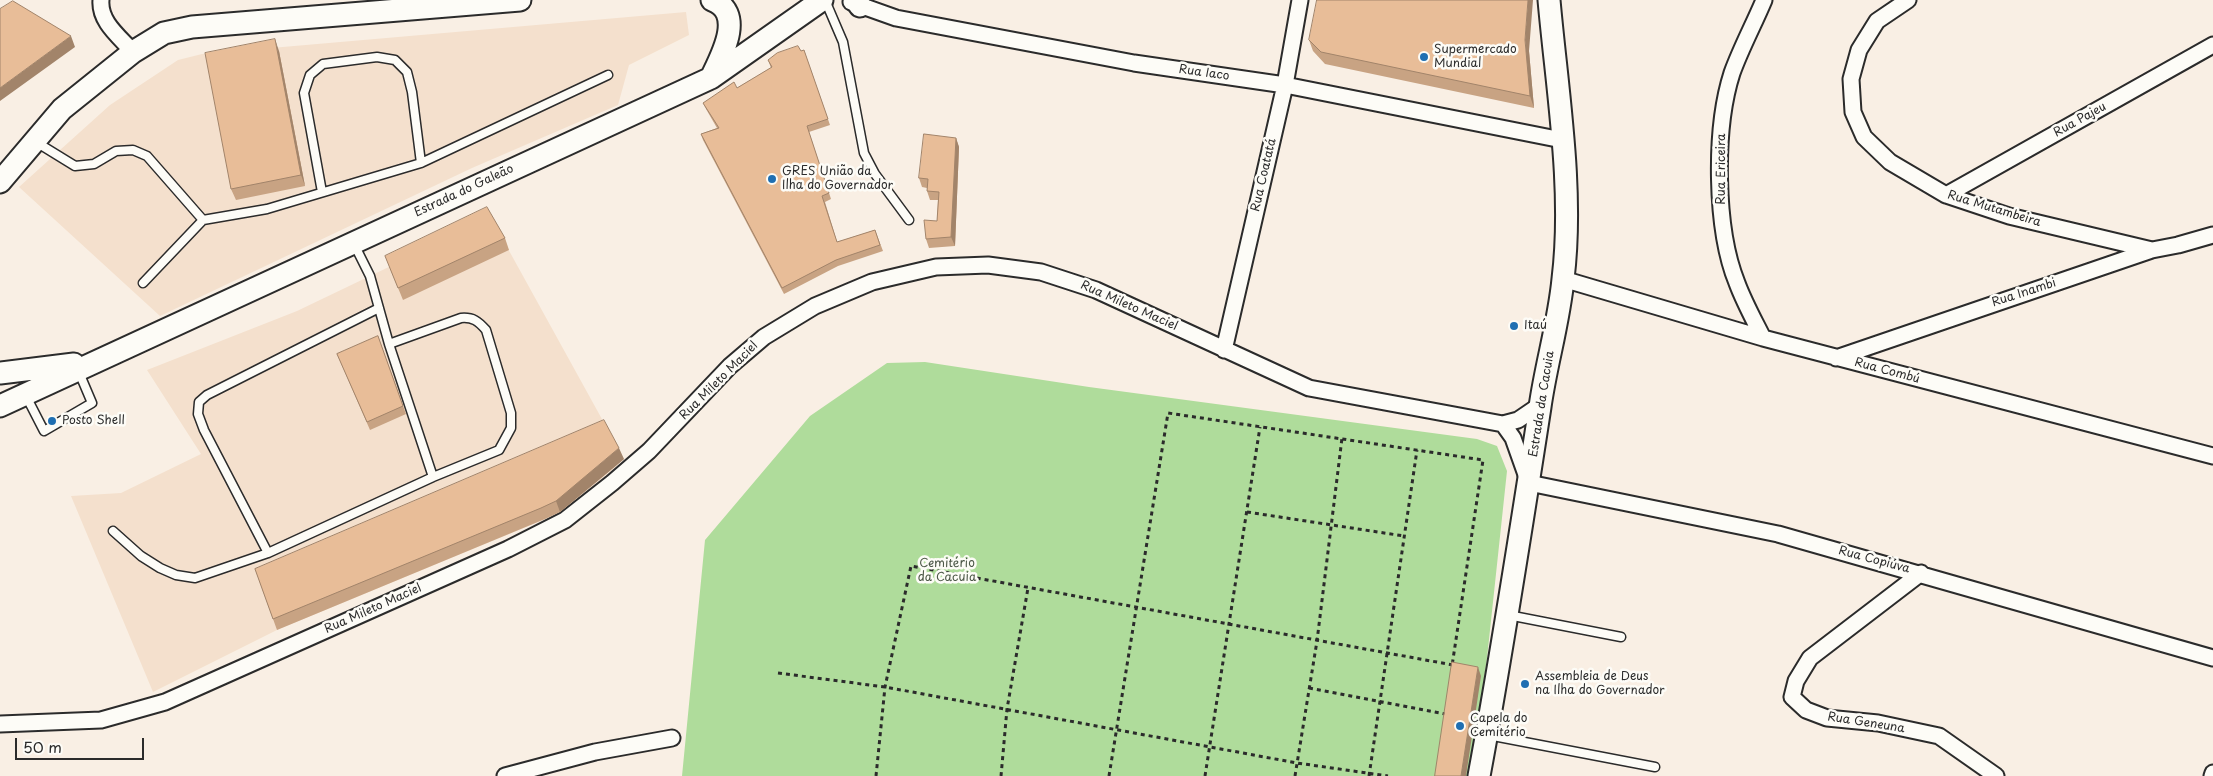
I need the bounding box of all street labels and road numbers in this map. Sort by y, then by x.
street label: Rua Iaco [1178,62,1230,84]
street label: Rua Pajeu [2051,100,2109,140]
street label: Rua Ericeira [1715,133,1729,205]
street label: Rua Coatatá [1249,137,1279,213]
street label: Estrada do Galeão [412,162,516,220]
street label: Rua Mutambeira [1946,188,2042,230]
street label: Rua Inambi [1990,276,2058,310]
street label: Rua Mileto Maciel [1078,278,1180,334]
street label: Rua Mileto Maciel [677,339,761,423]
street label: Estrada da Cacuia [1526,350,1558,458]
street label: Rua Combú [1853,355,1921,387]
street label: Rua Copiúva [1837,544,1911,576]
street label: Rua Mileto Maciel [322,581,424,637]
street label: Rua Geneuna [1826,710,1906,736]

